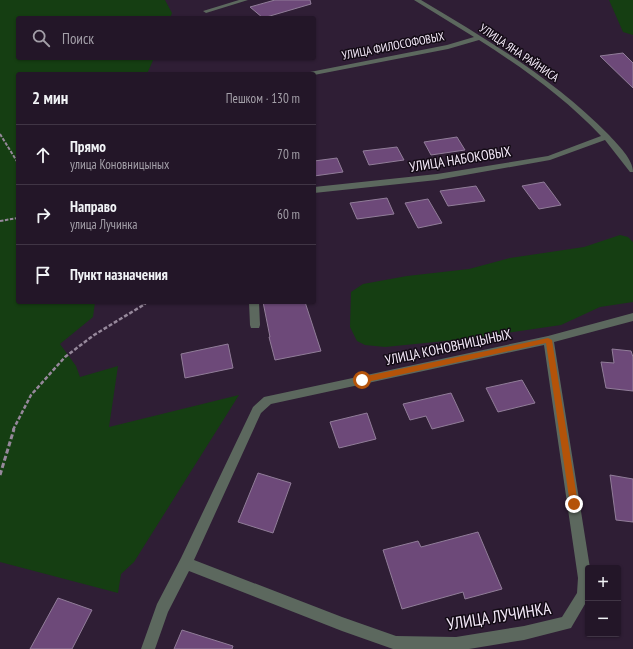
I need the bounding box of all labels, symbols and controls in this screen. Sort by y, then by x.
search box [16,16,316,60]
street label: УЛИЦА ЯНА РАЙНИСА [477,20,562,85]
icon: search [30,27,52,49]
street label: УЛИЦА ФИЛОСОФОВЫХ [340,28,445,63]
text: Поиск [62,29,94,48]
text: 2 мин [32,87,68,109]
text: Пешком · 130 m [226,90,300,107]
text: Прямо [70,137,106,156]
street label: УЛИЦА НАБОКОВЫХ [408,142,512,176]
icon: ahead [32,144,54,166]
text: 70 m [277,146,300,163]
text: улица Коновницыных [70,156,169,173]
text: Направо [70,197,117,216]
icon: right [32,204,54,226]
text: 60 m [277,206,300,223]
text: улица Лучинка [70,216,138,233]
icon: arrive [32,264,54,286]
text: Пункт назначения [70,265,168,284]
street label: УЛИЦА КОНОВНИЦЫНЫХ [383,325,513,369]
route start [353,371,371,389]
route end [565,495,583,513]
map controls [585,565,621,637]
button: + [585,565,621,601]
street label: УЛИЦА ЛУЧИНКА [445,597,553,635]
button: − [585,601,621,637]

